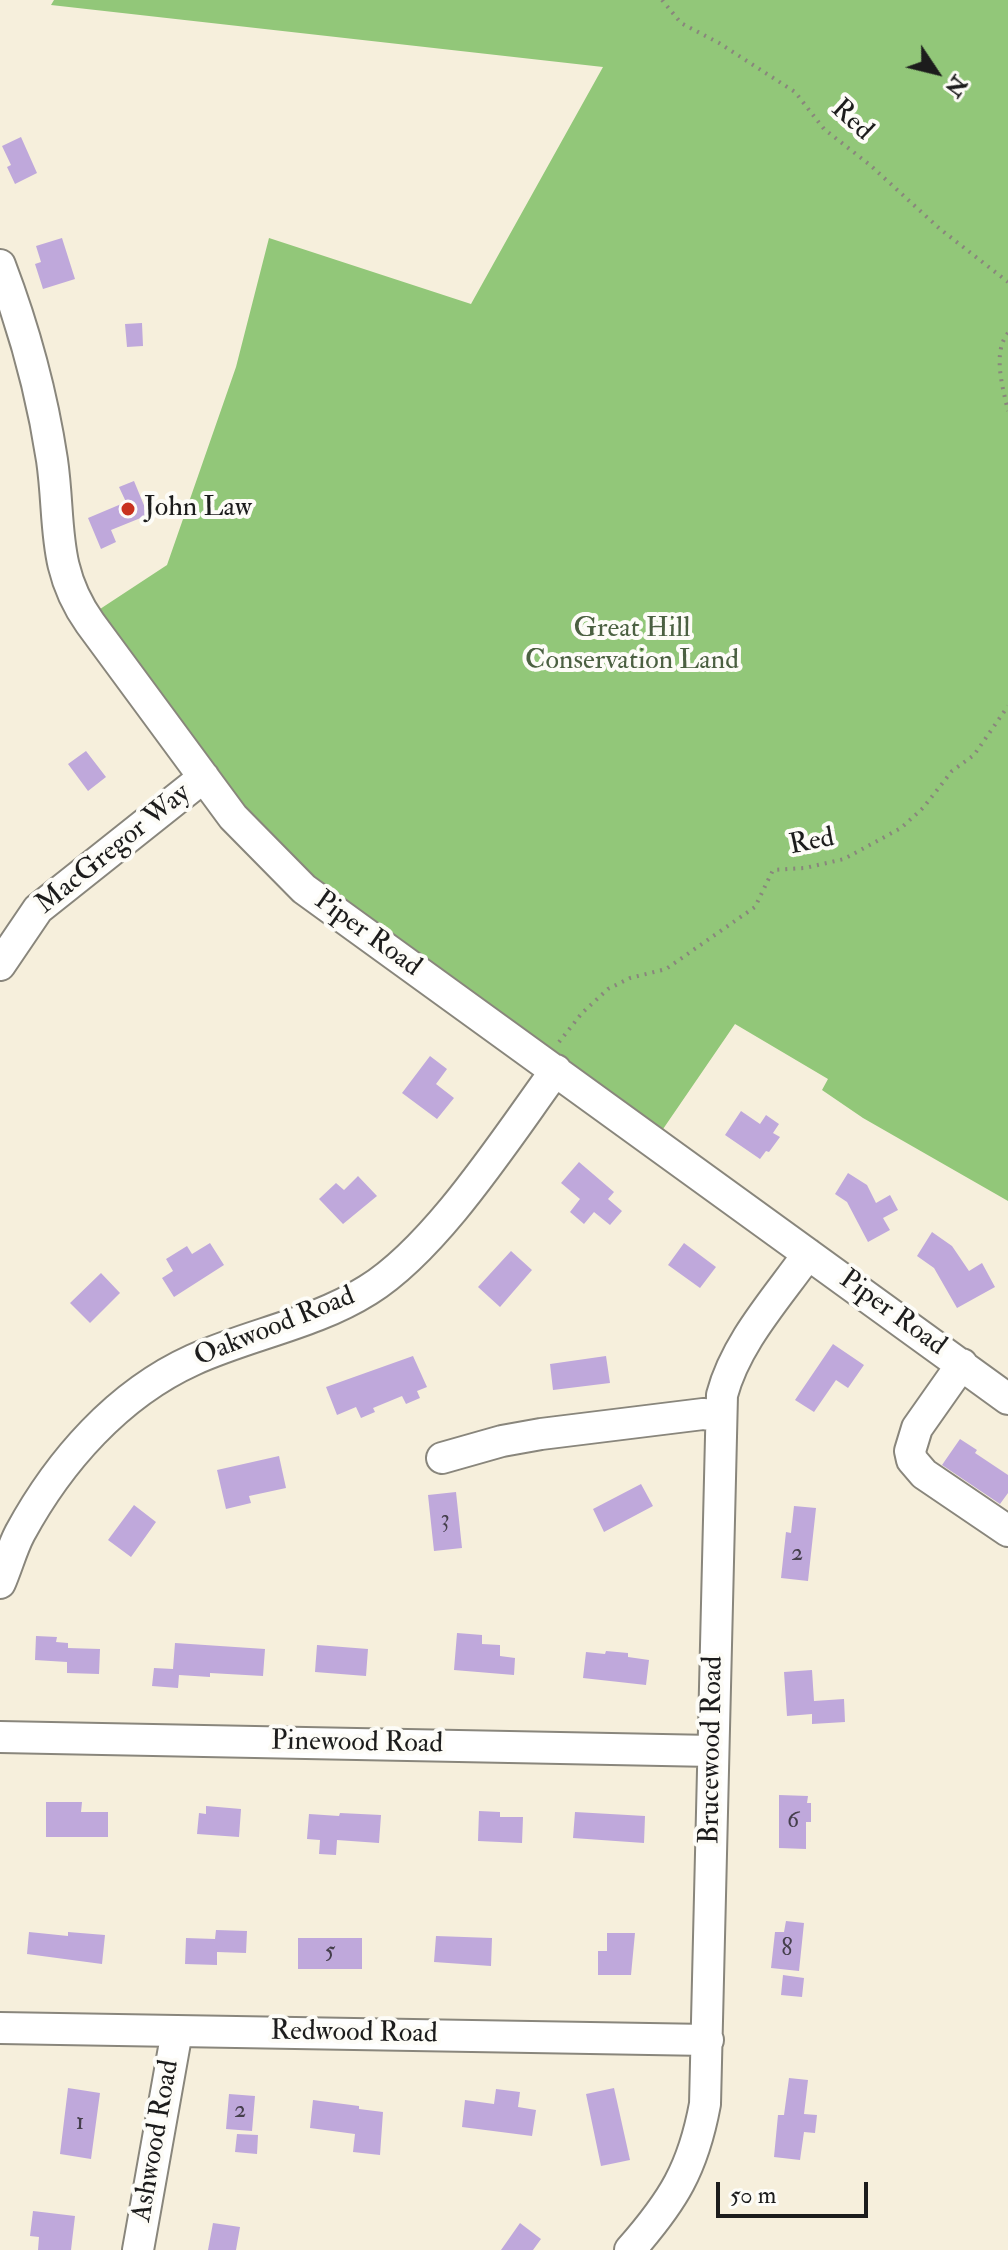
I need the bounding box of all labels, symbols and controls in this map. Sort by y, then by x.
north arrow [896,32,976,112]
text: N [939,70,973,102]
street label: Red [823,93,879,149]
place label: John Law [144,492,252,526]
marker: John Law [119,500,137,518]
park label: Great Hill Conservation Land [525,613,739,679]
street label: MacGregor Way [30,778,198,922]
street label: Red [787,822,837,864]
street label: Piper Road [307,885,427,985]
street label: Piper Road [832,1264,952,1364]
street label: Oakwood Road [190,1281,360,1375]
house number: 3 [440,1507,450,1535]
house number: 2 [791,1541,803,1569]
street label: Brucewood Road [695,1656,731,1844]
street label: Pinewood Road [271,1726,443,1762]
house number: 6 [787,1808,799,1836]
house number: 8 [781,1936,793,1964]
house number: 5 [325,1939,335,1967]
street label: Redwood Road [270,2016,438,2052]
street label: Ashwood Road [126,2057,188,2225]
house number: 2 [234,2098,246,2126]
house number: 1 [76,2110,84,2138]
scale bar [720,2166,872,2216]
text: 50 m [730,2180,776,2211]

